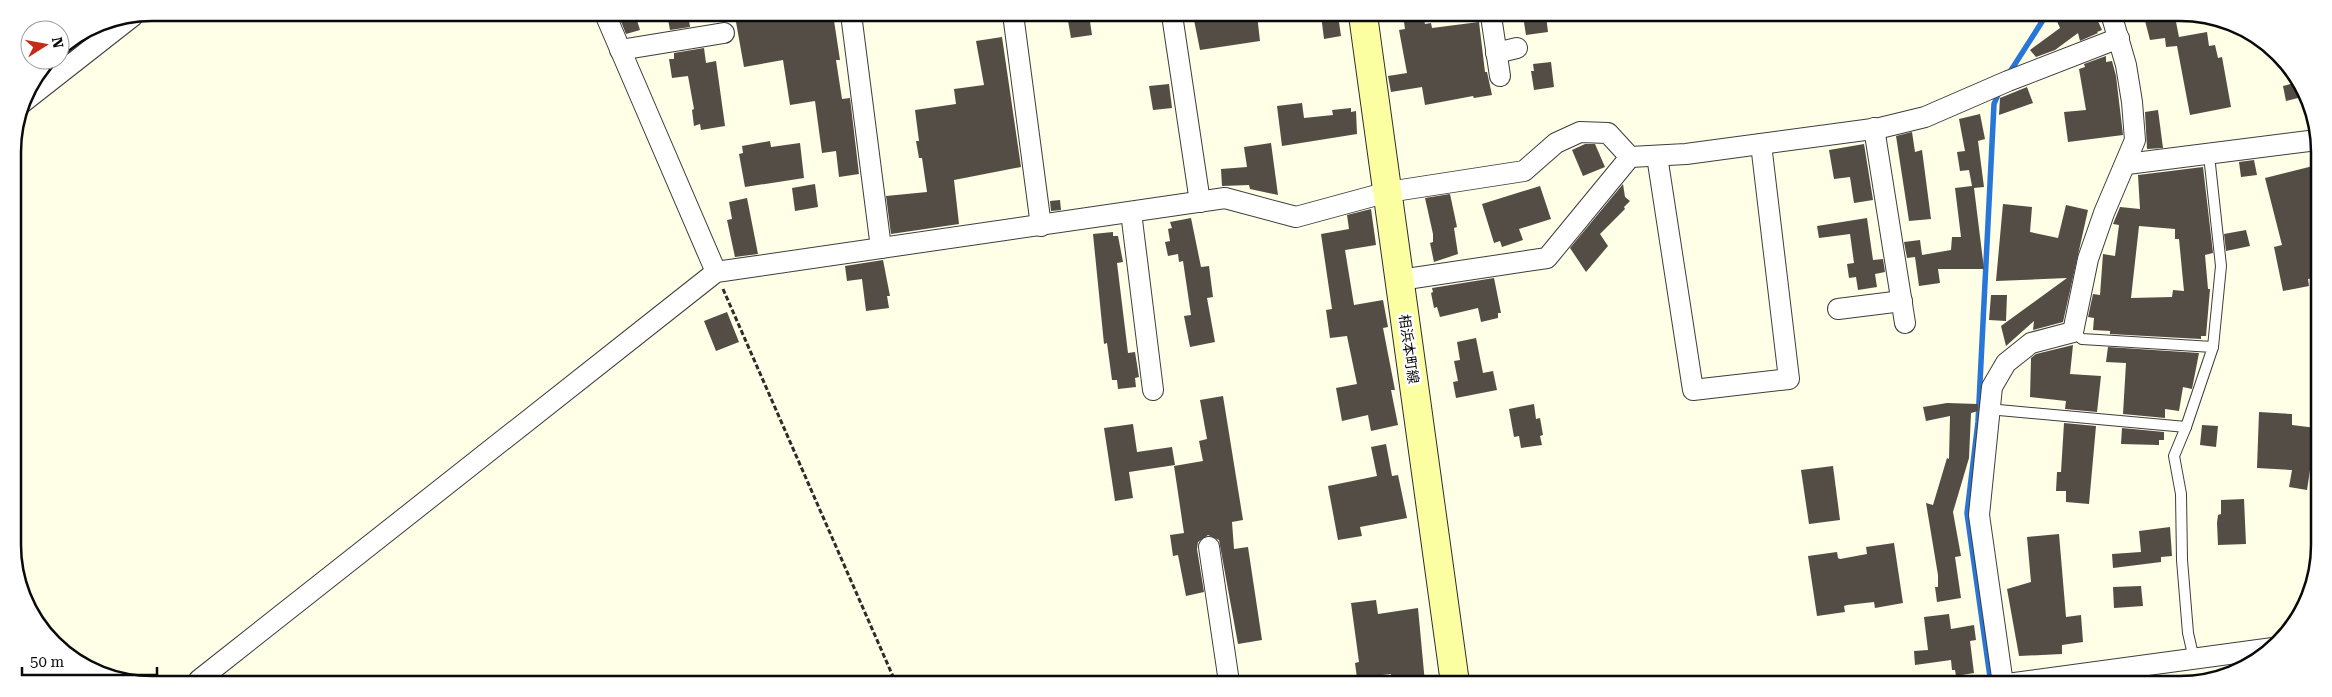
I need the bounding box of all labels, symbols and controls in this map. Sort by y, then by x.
north arrow [20,20,70,70]
text: N [49,36,67,50]
street label: 相浜本町線 [1396,313,1422,385]
scale bar [22,644,158,676]
text: 50 m [30,653,65,671]

